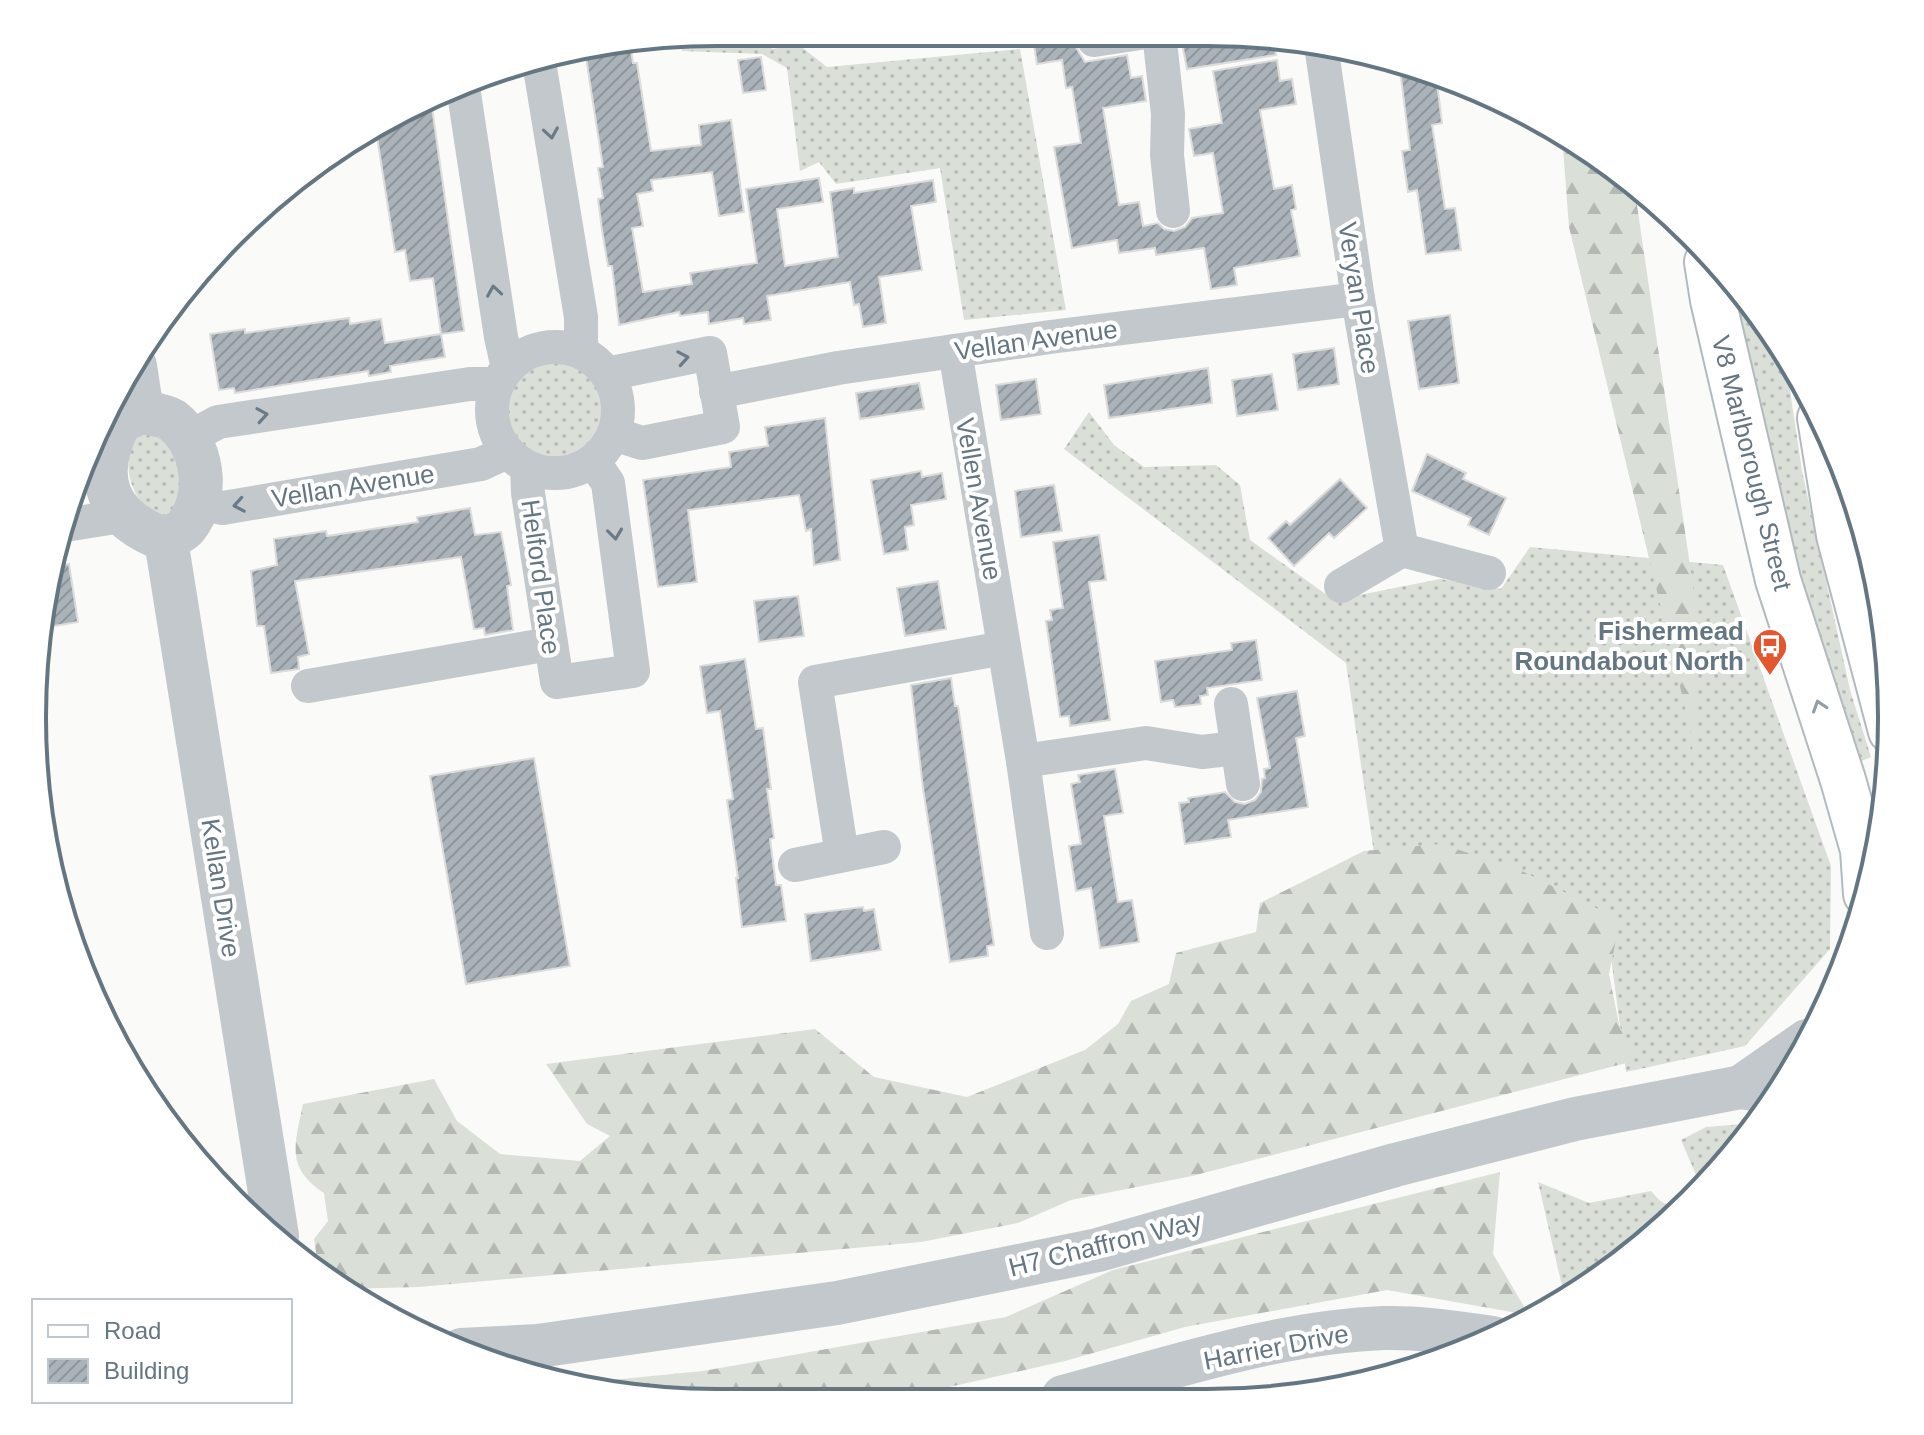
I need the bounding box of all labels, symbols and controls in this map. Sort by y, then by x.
one-way arrow [542,126,559,140]
street label: Veryan Place [1332,220,1386,376]
one-way arrow [486,284,503,298]
street label: Vellan Avenue [953,314,1119,366]
street label: V8 Marlborough Street [1706,332,1798,594]
one-way arrow [676,351,690,368]
one-way arrow [255,407,269,424]
street label: Vellen Avenue [950,415,1008,583]
street label: Vellan Avenue [269,458,437,514]
one-way arrow [232,496,246,513]
street label: Helford Place [515,498,567,656]
one-way arrow [606,527,623,541]
place label: Fishermead Roundabout North [1514,616,1744,676]
bus stop icon: Fishermead Roundabout North [1751,627,1789,677]
one-way arrow [1812,700,1828,713]
street label: Kellan Drive [195,816,247,960]
street label: H7 Chaffron Way [1005,1205,1205,1283]
legend [32,1299,292,1403]
text: Road [104,1317,161,1344]
street label: Harrier Drive [1201,1318,1351,1376]
text: Building [104,1357,189,1384]

